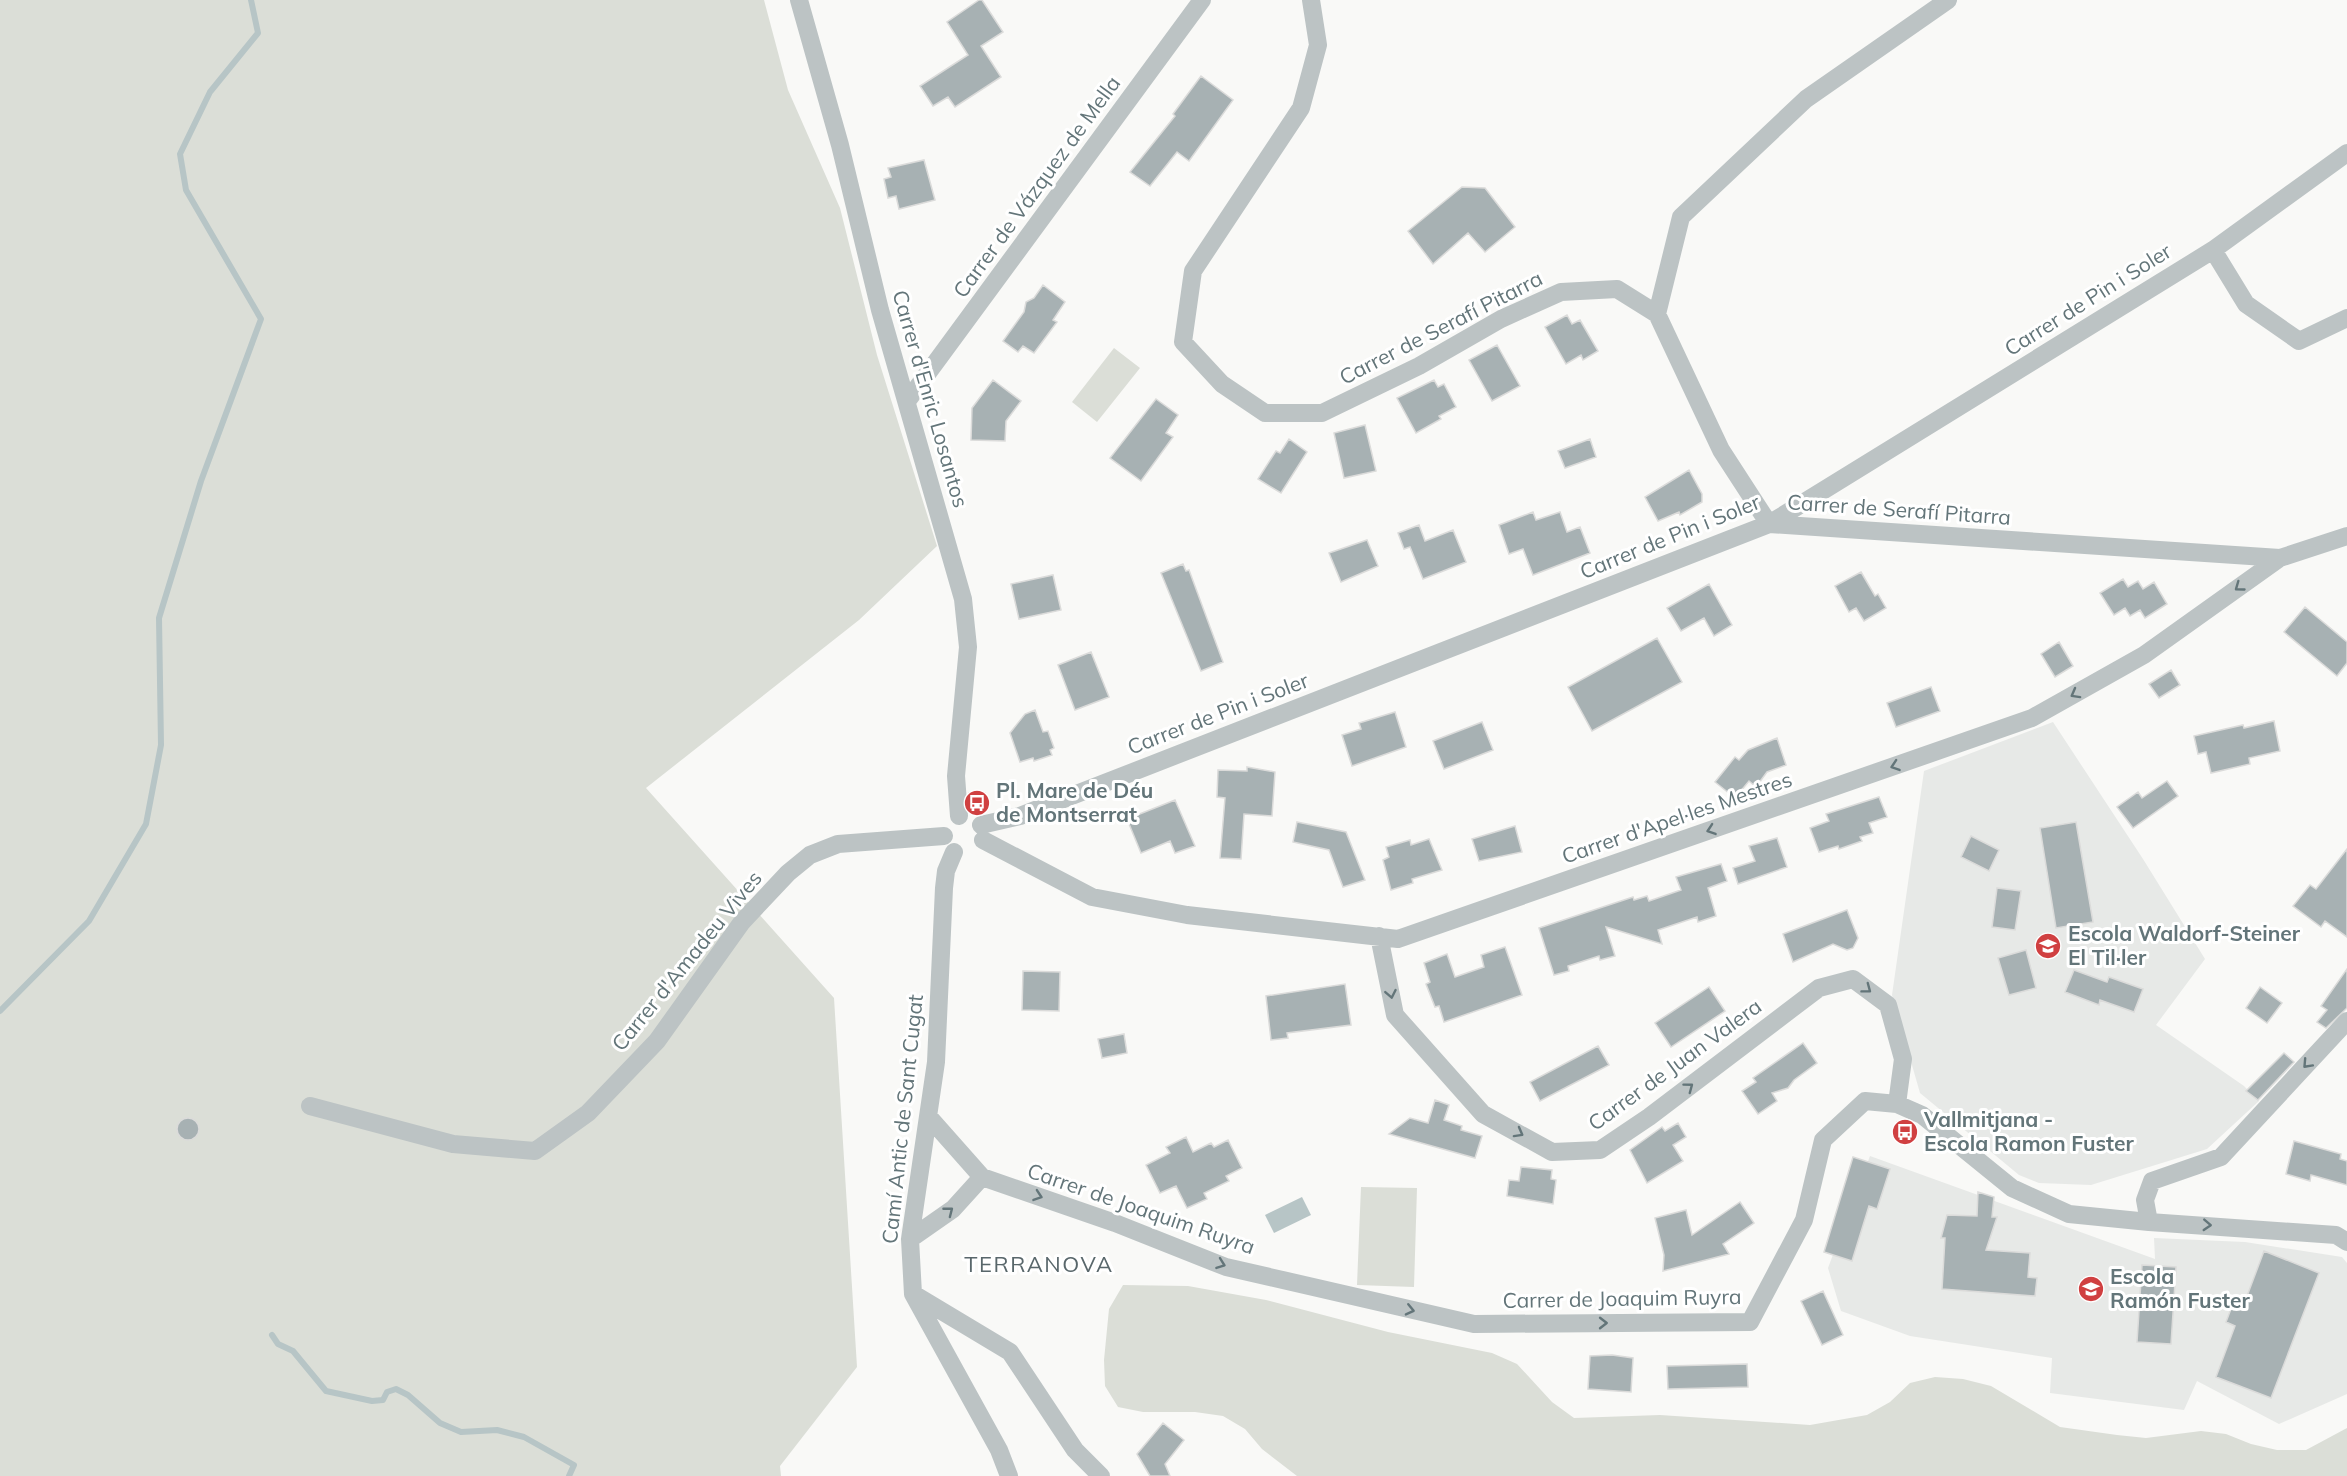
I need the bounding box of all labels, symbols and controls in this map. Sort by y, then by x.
street label: Carrer de Vázquez de Mella [947,70,1125,302]
street label: Carrer de Pin i Soler [1999,237,2176,361]
street label: Carrer de Serafí Pitarra [1335,265,1546,390]
street label: Carrer d'Enric Losantos [887,287,974,510]
street label: Carrer de Pin i Soler [1576,488,1764,584]
street label: Carrer de Serafí Pitarra [1786,488,2012,530]
one-way arrow [2234,580,2245,591]
street label: Carrer de Pin i Soler [1123,666,1312,760]
one-way arrow [2071,686,2081,698]
one-way arrow [1890,758,1901,771]
street label: Carrer d'Apel·les Mestres [1558,765,1795,869]
place label: Pl. Mare de Déu de Montserrat [996,777,1153,827]
bus stop icon: Pl. Mare de Déu de Montserrat [962,788,992,818]
one-way arrow [1706,822,1716,835]
street label: Carrer d'Amadeu Vives [606,865,767,1056]
place label: Escola Waldorf-Steiner El Til·ler [2068,920,2301,970]
school or university icon: Escola Waldorf-Steiner El Til·ler [2033,931,2063,961]
one-way arrow [1860,982,1871,993]
one-way arrow [1384,988,1397,998]
street label: Camí Antic de Sant Cugat [876,993,928,1245]
street label: Carrer de Juan Valera [1583,993,1766,1136]
one-way arrow [2303,1057,2314,1067]
one-way arrow [1682,1083,1693,1094]
place label: Vallmitjana - Escola Ramon Fuster [1923,1106,2134,1156]
bus stop icon: Vallmitjana - Escola Ramon Fuster [1890,1117,1920,1147]
one-way arrow [1512,1126,1523,1138]
street label: Carrer de Joaquim Ruyra [1024,1157,1258,1259]
one-way arrow [1032,1189,1043,1202]
one-way arrow [942,1208,953,1219]
one-way arrow [2203,1218,2212,1231]
district label: TERRANOVA [964,1250,1114,1278]
one-way arrow [1215,1257,1225,1270]
place label: Escola Ramón Fuster [2110,1263,2250,1313]
school or university icon: Escola Ramón Fuster [2076,1274,2106,1304]
street label: Carrer de Joaquim Ruyra [1502,1283,1742,1313]
one-way arrow [1405,1302,1415,1315]
one-way arrow [1599,1317,1608,1329]

